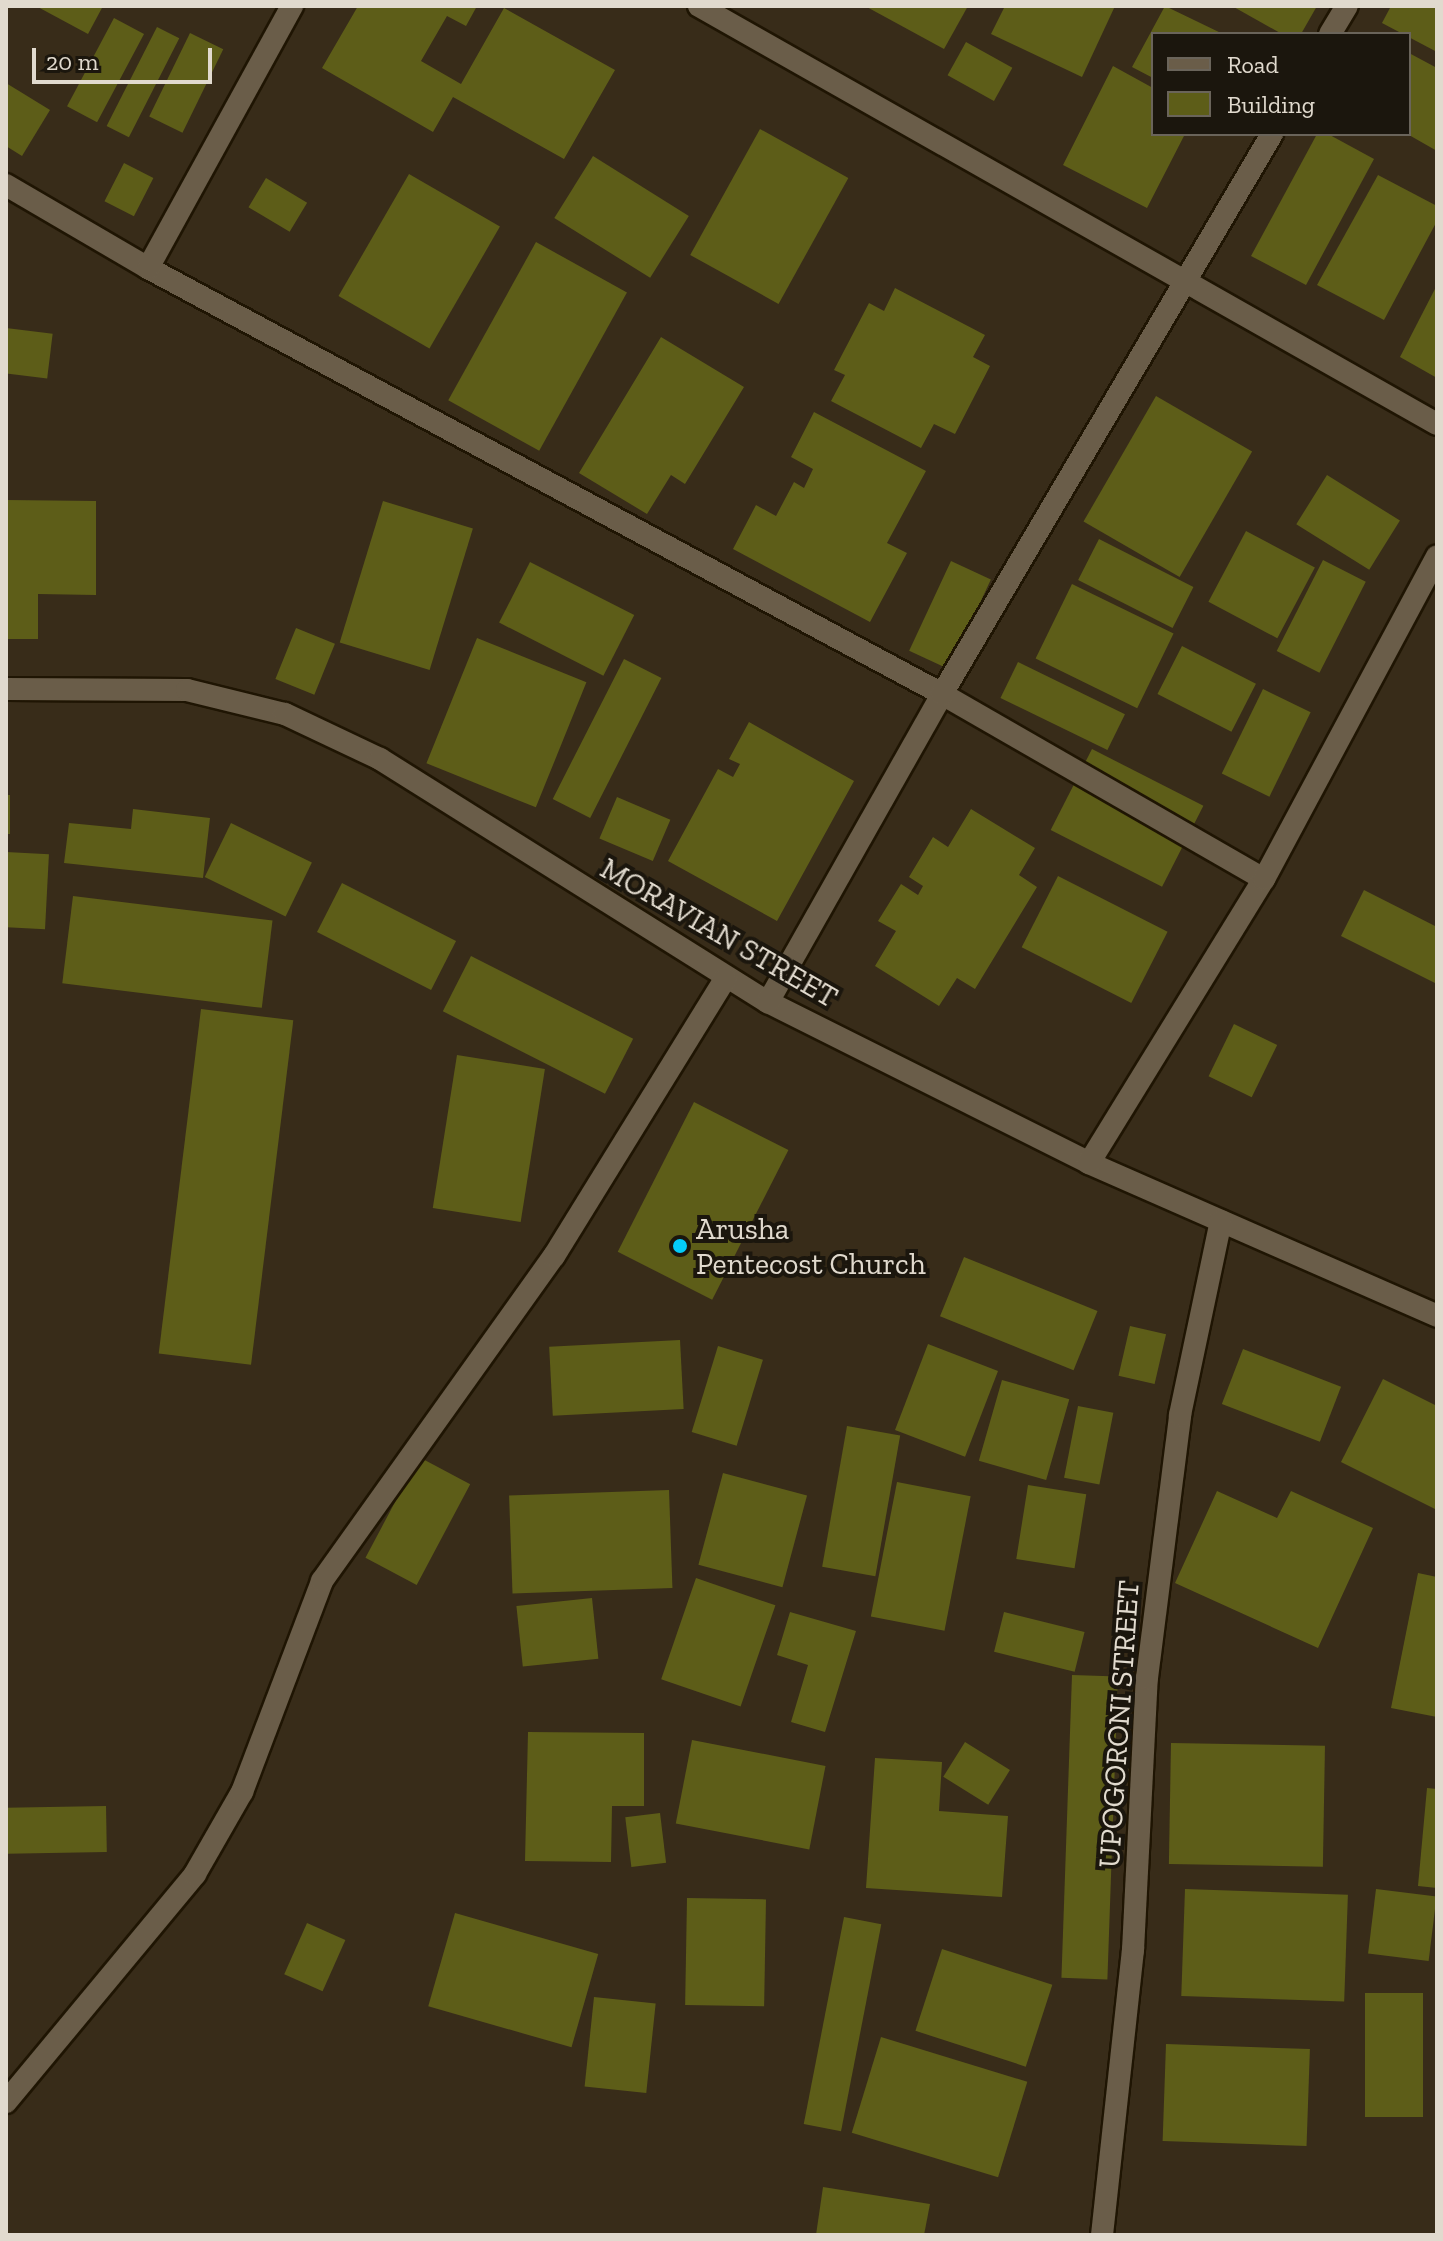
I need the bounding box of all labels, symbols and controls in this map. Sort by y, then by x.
scale bar [36,32,216,82]
legend [1151,32,1411,136]
text: 20 m [46,47,98,76]
text: Road [1227,50,1279,79]
text: Building [1227,90,1315,119]
street label: MORAVIAN STREET [594,850,844,1016]
place label: Arusha Pentecost Church [696,1211,926,1282]
marker: Arusha Pentecost Church [671,1237,689,1255]
street label: UPOGORONI STREET [1091,1579,1147,1869]

